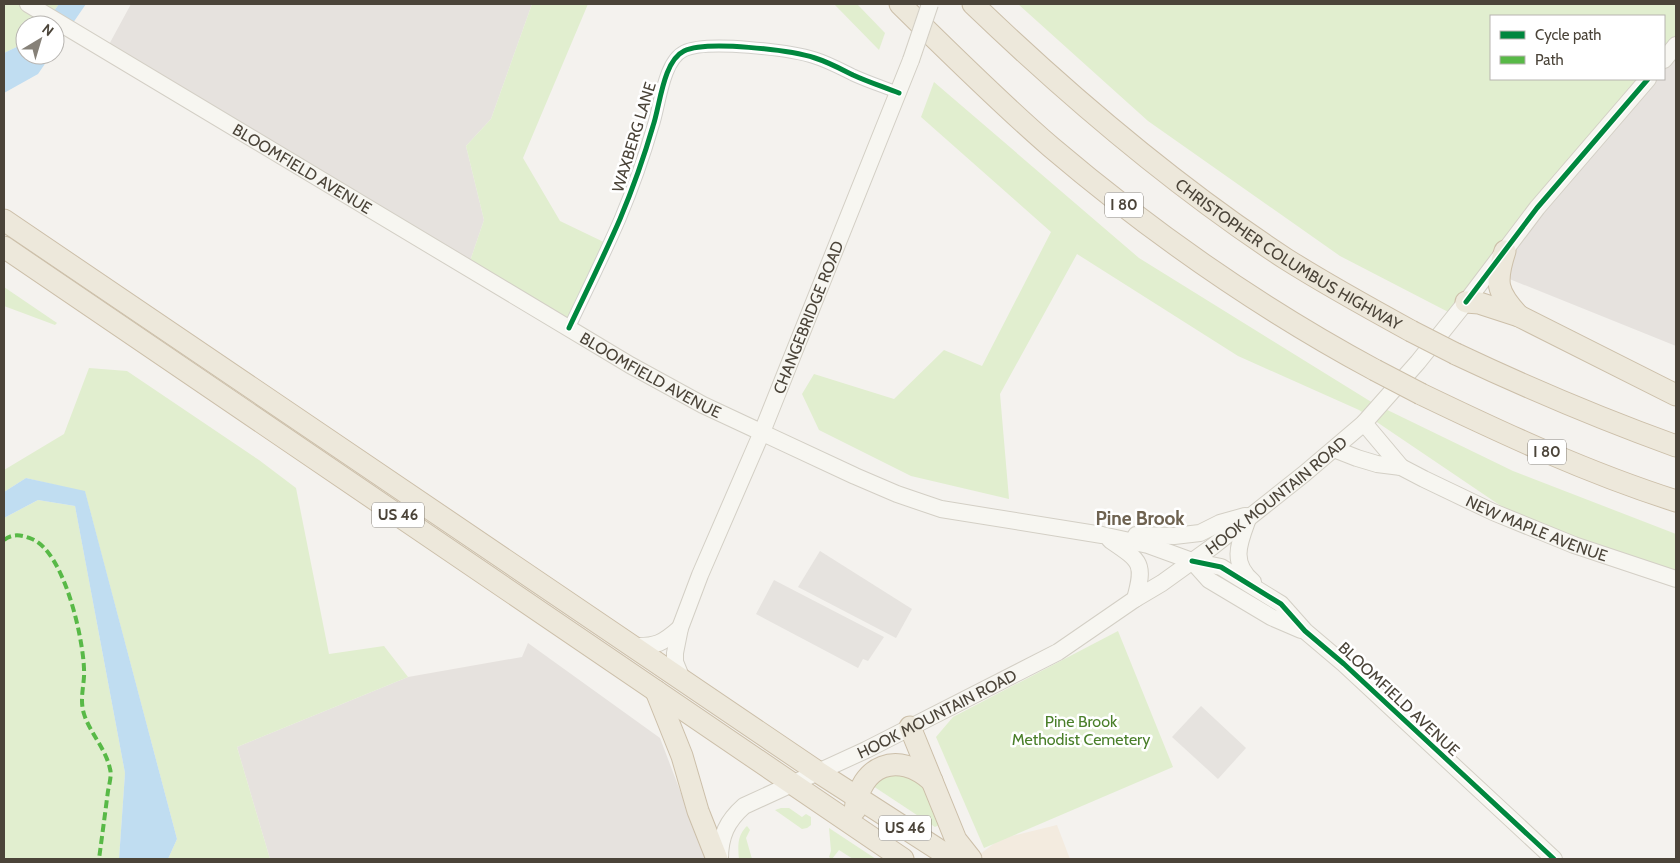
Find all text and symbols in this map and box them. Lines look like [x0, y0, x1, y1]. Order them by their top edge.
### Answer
north arrow [15, 15, 65, 65]
legend [1490, 15, 1665, 80]
text: N [39, 20, 57, 40]
text: Cycle path [1535, 26, 1601, 44]
text: Path [1535, 51, 1564, 69]
street label: WAXBERG LANE [608, 79, 660, 194]
street label: BLOOMFIELD AVENUE [229, 120, 376, 218]
street label: CHRISTOPHER COLUMBUS HIGHWAY [1172, 174, 1406, 334]
road number: I 80 [1105, 192, 1143, 218]
street label: CHANGEBRIDGE ROAD [769, 238, 847, 397]
street label: BLOOMFIELD AVENUE [577, 328, 725, 422]
street label: HOOK MOUNTAIN ROAD [1202, 432, 1351, 558]
road number: I 80 [1528, 440, 1566, 464]
street label: NEW MAPLE AVENUE [1463, 491, 1610, 565]
road number: US 46 [372, 502, 424, 528]
district label: Pine Brook [1095, 507, 1185, 530]
street label: BLOOMFIELD AVENUE [1335, 638, 1464, 760]
street label: HOOK MOUNTAIN ROAD [854, 665, 1020, 762]
park label: Pine Brook Methodist Cemetery [1012, 712, 1150, 749]
road number: US 46 [879, 816, 931, 840]

